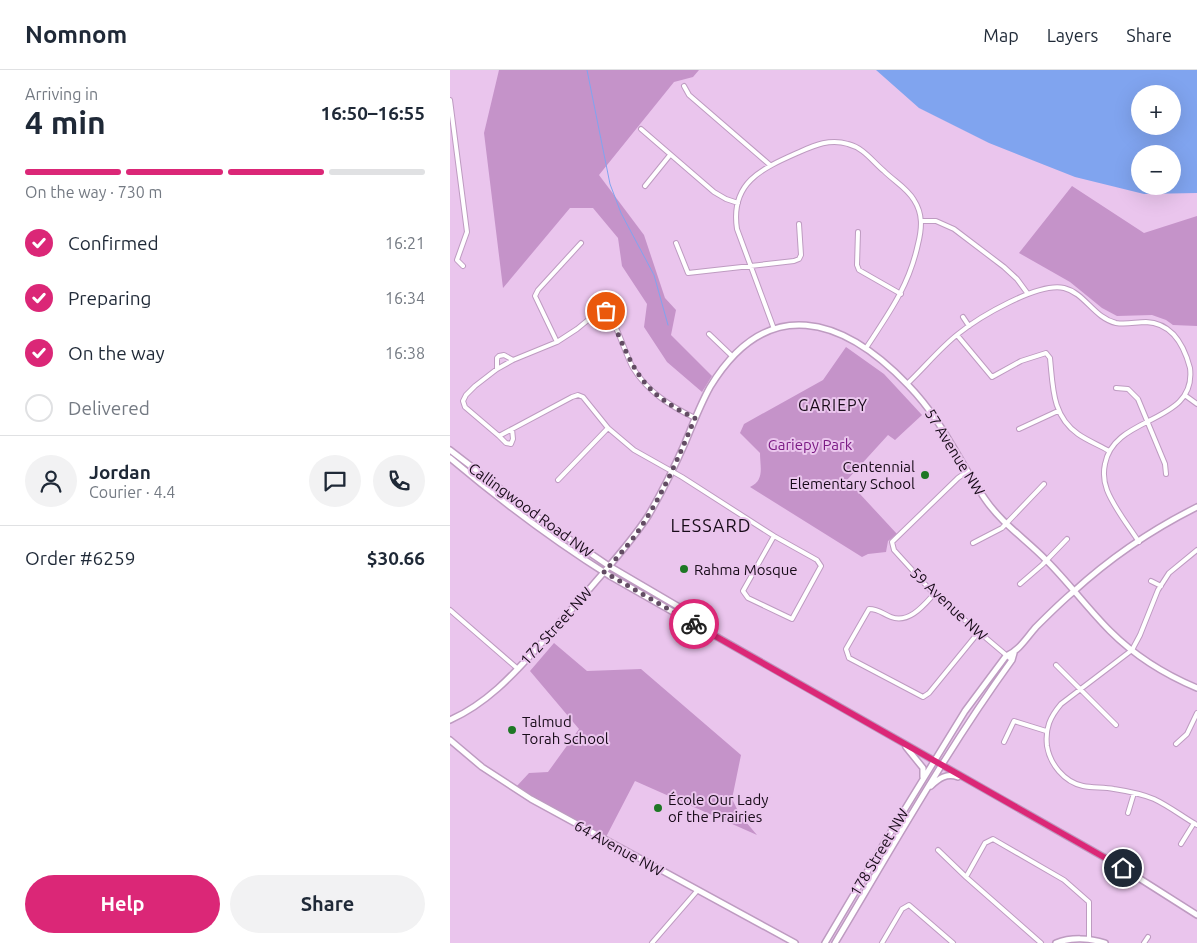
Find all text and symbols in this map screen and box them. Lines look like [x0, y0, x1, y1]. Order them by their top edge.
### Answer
text: Nomnom [25, 21, 127, 48]
text: Map [983, 25, 1019, 45]
text: Layers [1047, 25, 1098, 45]
text: Share [1126, 25, 1172, 45]
text: Arriving in [25, 85, 98, 103]
map controls [1131, 85, 1181, 195]
button: + [1131, 85, 1181, 135]
text: 16:50–16:55 [320, 102, 425, 124]
text: 4 min [25, 104, 106, 140]
button: − [1131, 145, 1181, 195]
text: On the way · 730 m [25, 183, 162, 201]
icon: check [25, 229, 53, 257]
text: Confirmed [68, 232, 159, 254]
text: 16:21 [385, 234, 425, 252]
icon: check [25, 284, 53, 312]
text: Preparing [68, 287, 152, 309]
text: 16:34 [385, 289, 425, 307]
pin [585, 290, 627, 332]
icon: bag [592, 297, 620, 325]
icon: check [25, 339, 53, 367]
text: On the way [68, 342, 165, 364]
text: 16:38 [385, 344, 425, 362]
district label: GARIEPY [798, 396, 868, 414]
text: Delivered [68, 397, 150, 419]
street label: 57 Avenue NW [922, 406, 988, 499]
park label: Gariepy Park [768, 436, 853, 453]
button: person [25, 455, 77, 507]
button: chat [309, 455, 361, 507]
button: phone [373, 455, 425, 507]
place label: Centennial Elementary School [789, 458, 915, 492]
street label: Callingwood Road NW [465, 459, 597, 561]
text: Jordan [89, 461, 151, 483]
marker: Centennial Elementary School [919, 469, 931, 481]
text: Courier · 4.4 [89, 483, 175, 501]
district label: LESSARD [671, 515, 751, 535]
text: Order #6259 [25, 547, 135, 569]
text: $30.66 [367, 547, 425, 569]
place label: Rahma Mosque [694, 561, 798, 578]
marker: Rahma Mosque [678, 563, 690, 575]
street label: 59 Avenue NW [907, 564, 991, 644]
street label: 172 Street NW [517, 584, 595, 668]
courier [669, 599, 719, 649]
icon: bike [680, 610, 708, 638]
place label: Talmud Torah School [522, 713, 609, 747]
marker: Talmud Torah School [506, 724, 518, 736]
place label: École Our Lady of the Prairies [668, 791, 768, 825]
marker: École Our Lady of the Prairies [652, 802, 664, 814]
street label: 178 Street NW [846, 805, 912, 899]
street label: 64 Avenue NW [572, 817, 666, 879]
pin [1102, 847, 1144, 889]
icon: home [1109, 854, 1137, 882]
button: Help [25, 875, 220, 933]
button: Share [230, 875, 425, 933]

